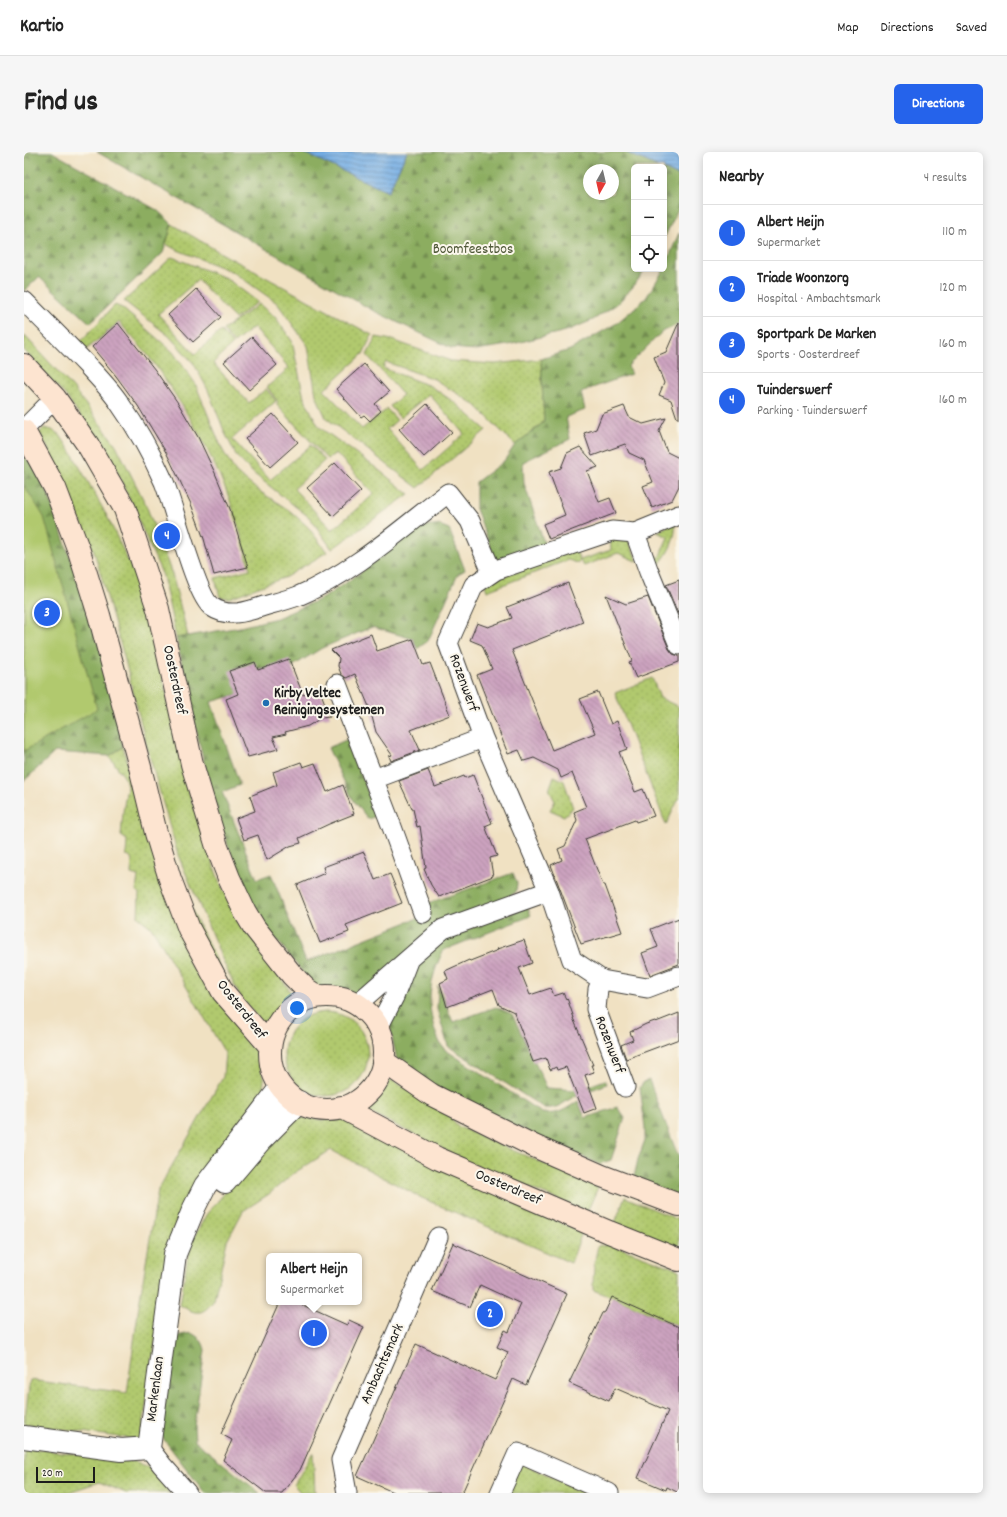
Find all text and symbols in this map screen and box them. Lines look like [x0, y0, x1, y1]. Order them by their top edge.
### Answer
text: Kartio [20, 14, 64, 41]
text: Map [837, 18, 859, 38]
text: Directions [881, 18, 934, 38]
text: Saved [956, 18, 987, 38]
text: Find us [24, 84, 98, 124]
button: Directions [894, 84, 983, 124]
north arrow [583, 164, 619, 200]
map controls [631, 164, 667, 272]
button: + [631, 164, 667, 200]
text: Nearby [719, 166, 763, 190]
text: 4 results [924, 169, 967, 188]
button: − [631, 200, 667, 236]
text: Albert Heijn [757, 212, 824, 234]
text: 1 [731, 223, 733, 242]
text: 110 m [942, 223, 967, 242]
text: Supermarket [757, 234, 821, 253]
button: locate [631, 236, 667, 272]
park label: Boomfeestbos [433, 239, 513, 261]
text: Triade Woonzorg [757, 268, 849, 290]
text: 2 [729, 279, 735, 298]
text: 120 m [939, 279, 967, 298]
text: Hospital · Ambachtsmark [757, 290, 881, 309]
text: Sportpark De Marken [757, 324, 876, 346]
text: 3 [729, 335, 735, 354]
text: 160 m [939, 335, 967, 354]
text: Sports · Oosterdreef [757, 346, 860, 365]
text: Tuinderswerf [757, 380, 832, 402]
text: 4 [729, 391, 735, 410]
text: 160 m [939, 391, 967, 410]
text: Parking · Tuinderswerf [757, 402, 867, 421]
pin: 4 [154, 521, 180, 551]
pin: 3 [34, 598, 60, 628]
street label: Oosterdreef [156, 643, 192, 717]
street label: Rozenwerf [442, 651, 484, 716]
place label: Kirby Veltec Reinigingssystemen [274, 683, 384, 722]
marker: Kirby Veltec Reinigingssystemen [261, 698, 271, 708]
street label: Oosterdreef [211, 975, 272, 1045]
your location [287, 998, 307, 1018]
street label: Rozenwerf [588, 1013, 630, 1078]
street label: Oosterdreef [471, 1164, 545, 1212]
popup [266, 1253, 362, 1305]
text: Albert Heijn [280, 1259, 348, 1281]
text: Supermarket [280, 1281, 344, 1300]
pin: 2 [477, 1299, 503, 1329]
pin: 1 [301, 1318, 327, 1348]
street label: Ambachtsmark [355, 1320, 411, 1408]
street label: Markenlaan [141, 1355, 171, 1423]
scale bar [36, 1465, 95, 1484]
text: 20 m [42, 1466, 63, 1482]

